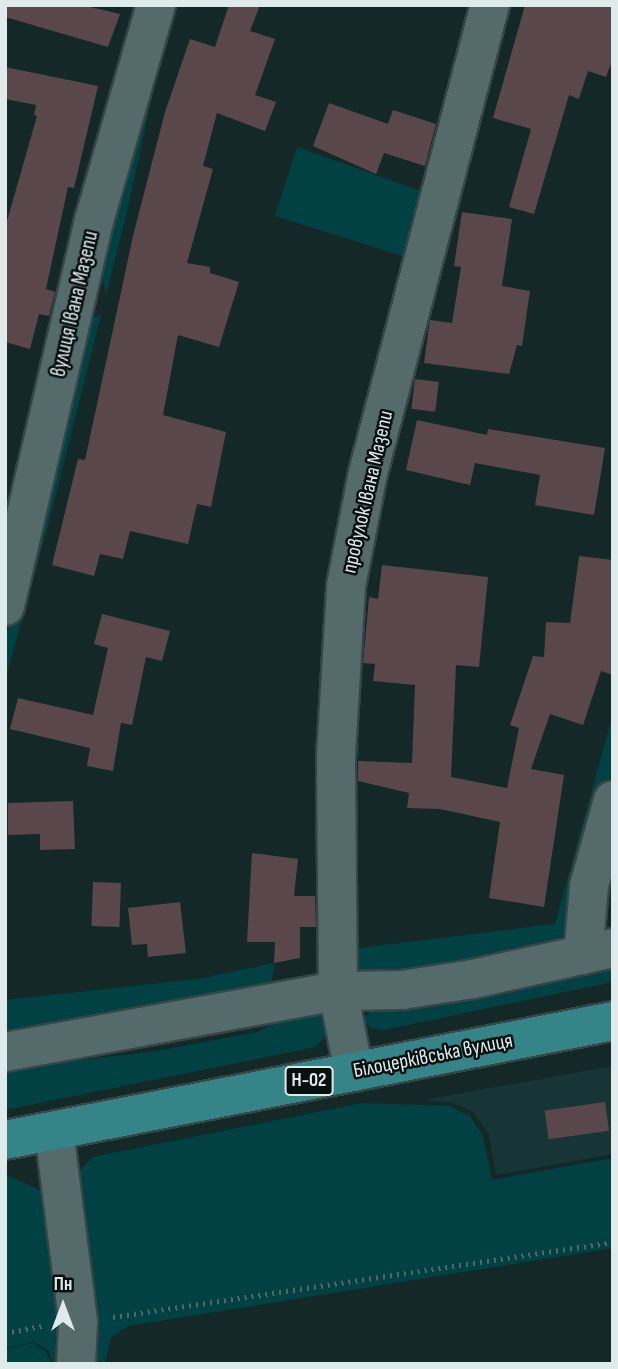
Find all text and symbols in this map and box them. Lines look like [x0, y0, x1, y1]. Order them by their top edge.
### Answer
street label: вулиця Івана Мазепи [46, 229, 104, 379]
street label: провулок Івана Мазепи [337, 408, 399, 576]
street label: Білоцерківська вулиця [351, 1028, 515, 1084]
road number: Н-02 [284, 1065, 334, 1096]
north arrow [28, 1271, 98, 1341]
text: Пн [54, 1273, 72, 1296]

